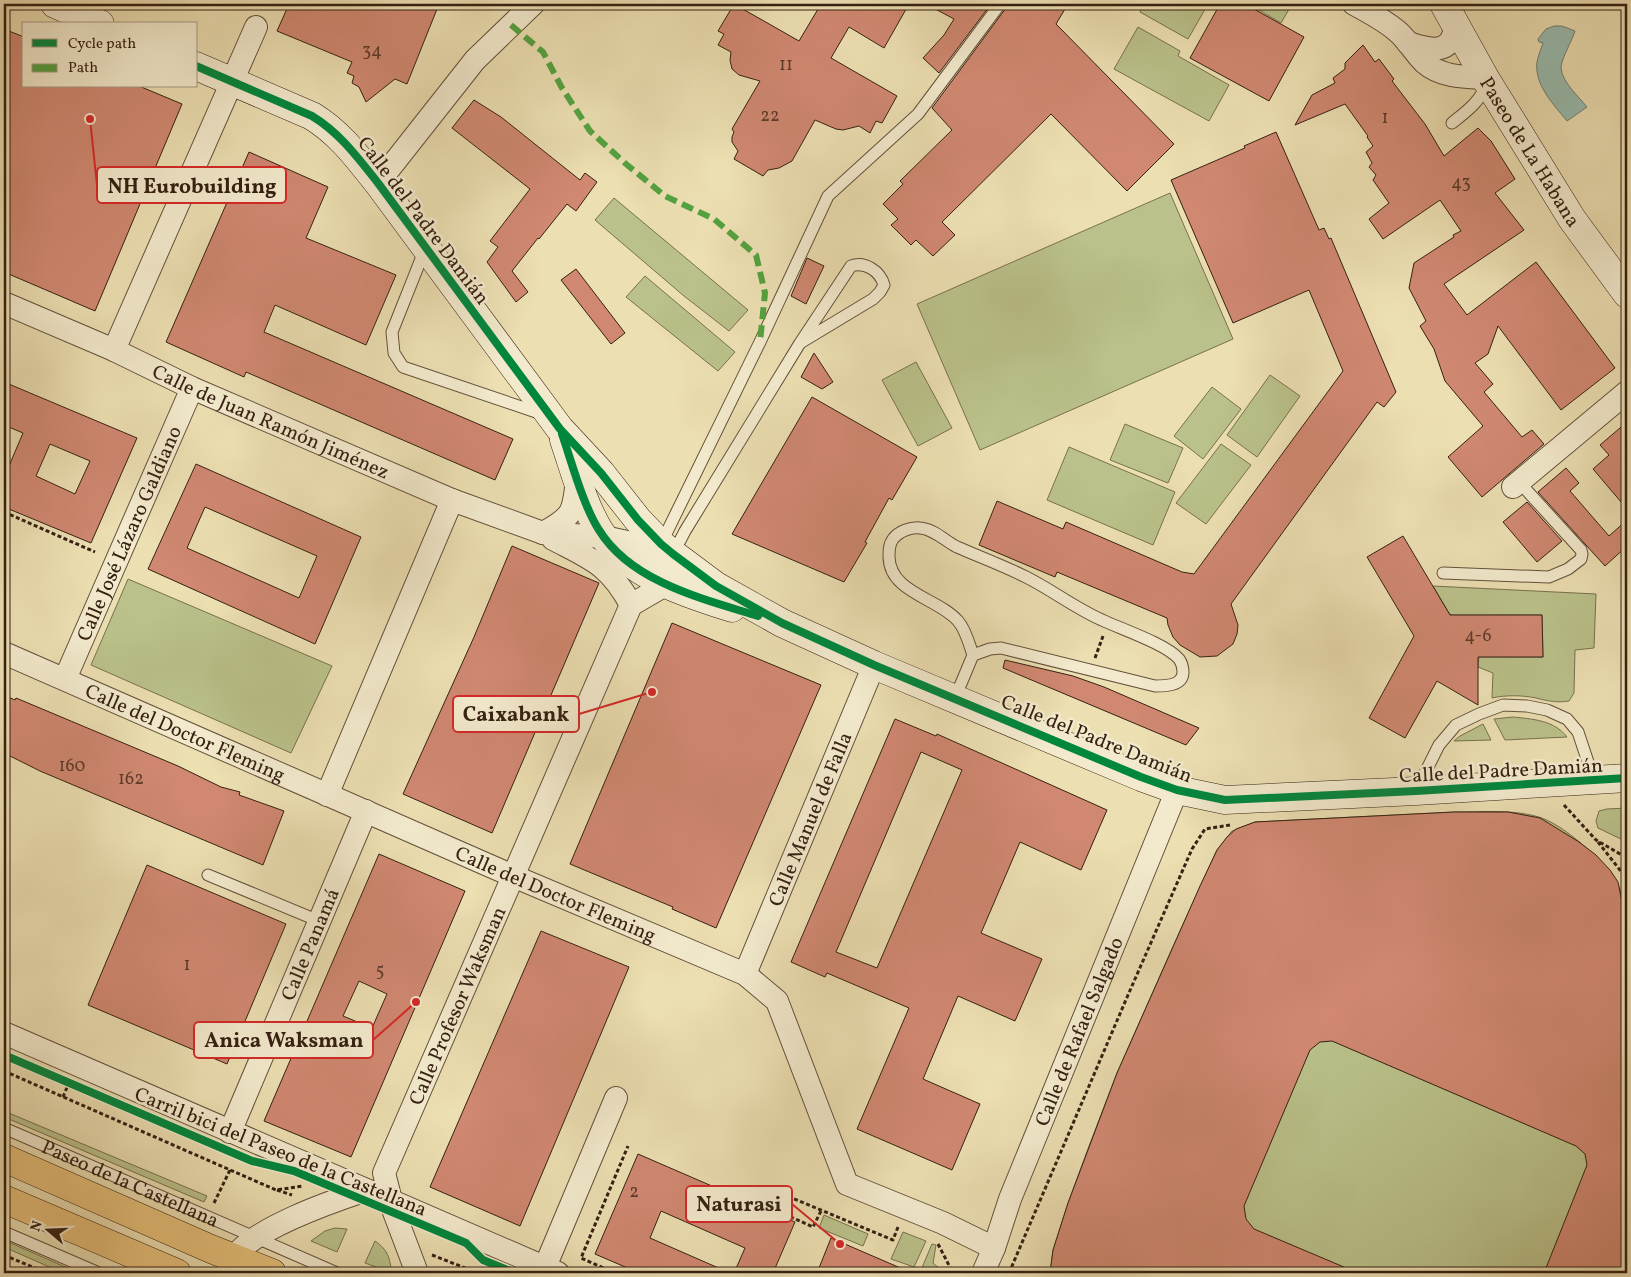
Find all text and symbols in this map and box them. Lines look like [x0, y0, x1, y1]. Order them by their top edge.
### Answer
legend [22, 22, 198, 88]
text: Cycle path [68, 34, 136, 55]
house number: 34 [362, 39, 382, 64]
house number: 11 [779, 53, 793, 78]
text: Path [68, 58, 98, 79]
street label: Paseo de La Habana [1472, 72, 1586, 234]
house number: 22 [760, 104, 780, 129]
house number: 1 [1382, 106, 1388, 131]
street label: Calle del Padre Damián [350, 131, 495, 311]
callout: NH Eurobuilding [97, 167, 286, 203]
house number: 43 [1451, 171, 1471, 196]
text: NH Eurobuilding [107, 173, 277, 202]
street label: Calle de Juan Ramón Jiménez [147, 359, 393, 487]
street label: Calle José Lázaro Galdiano [71, 422, 190, 646]
house number: 4-6 [1464, 624, 1492, 649]
street label: Calle del Doctor Fleming [80, 678, 289, 790]
street label: Calle del Padre Damián [996, 689, 1196, 791]
callout: Caixabank [453, 696, 579, 732]
text: Caixabank [463, 701, 569, 730]
street label: Calle Manuel de Falla [763, 728, 860, 911]
street label: Calle del Padre Damián [1398, 753, 1604, 791]
house number: 160 [59, 754, 86, 779]
house number: 162 [118, 767, 144, 792]
street label: Calle del Doctor Fleming [450, 840, 660, 951]
street label: Calle Panamá [275, 884, 348, 1005]
street label: Calle Profesor Waksman [403, 903, 514, 1110]
street label: Calle de Rafael Salgado [1029, 933, 1132, 1131]
house number: 1 [184, 953, 190, 978]
house number: 5 [376, 959, 384, 984]
callout: Anica Waksman [194, 1022, 373, 1058]
text: Anica Waksman [204, 1027, 364, 1056]
street label: Carril bici del Paseo de la Castellana [131, 1081, 431, 1221]
street label: Paseo de la Castellana [38, 1134, 222, 1230]
house number: 2 [629, 1180, 639, 1205]
callout: Naturasi [686, 1186, 792, 1222]
text: Naturasi [696, 1191, 782, 1220]
north arrow [22, 1204, 72, 1254]
text: N [26, 1218, 48, 1234]

